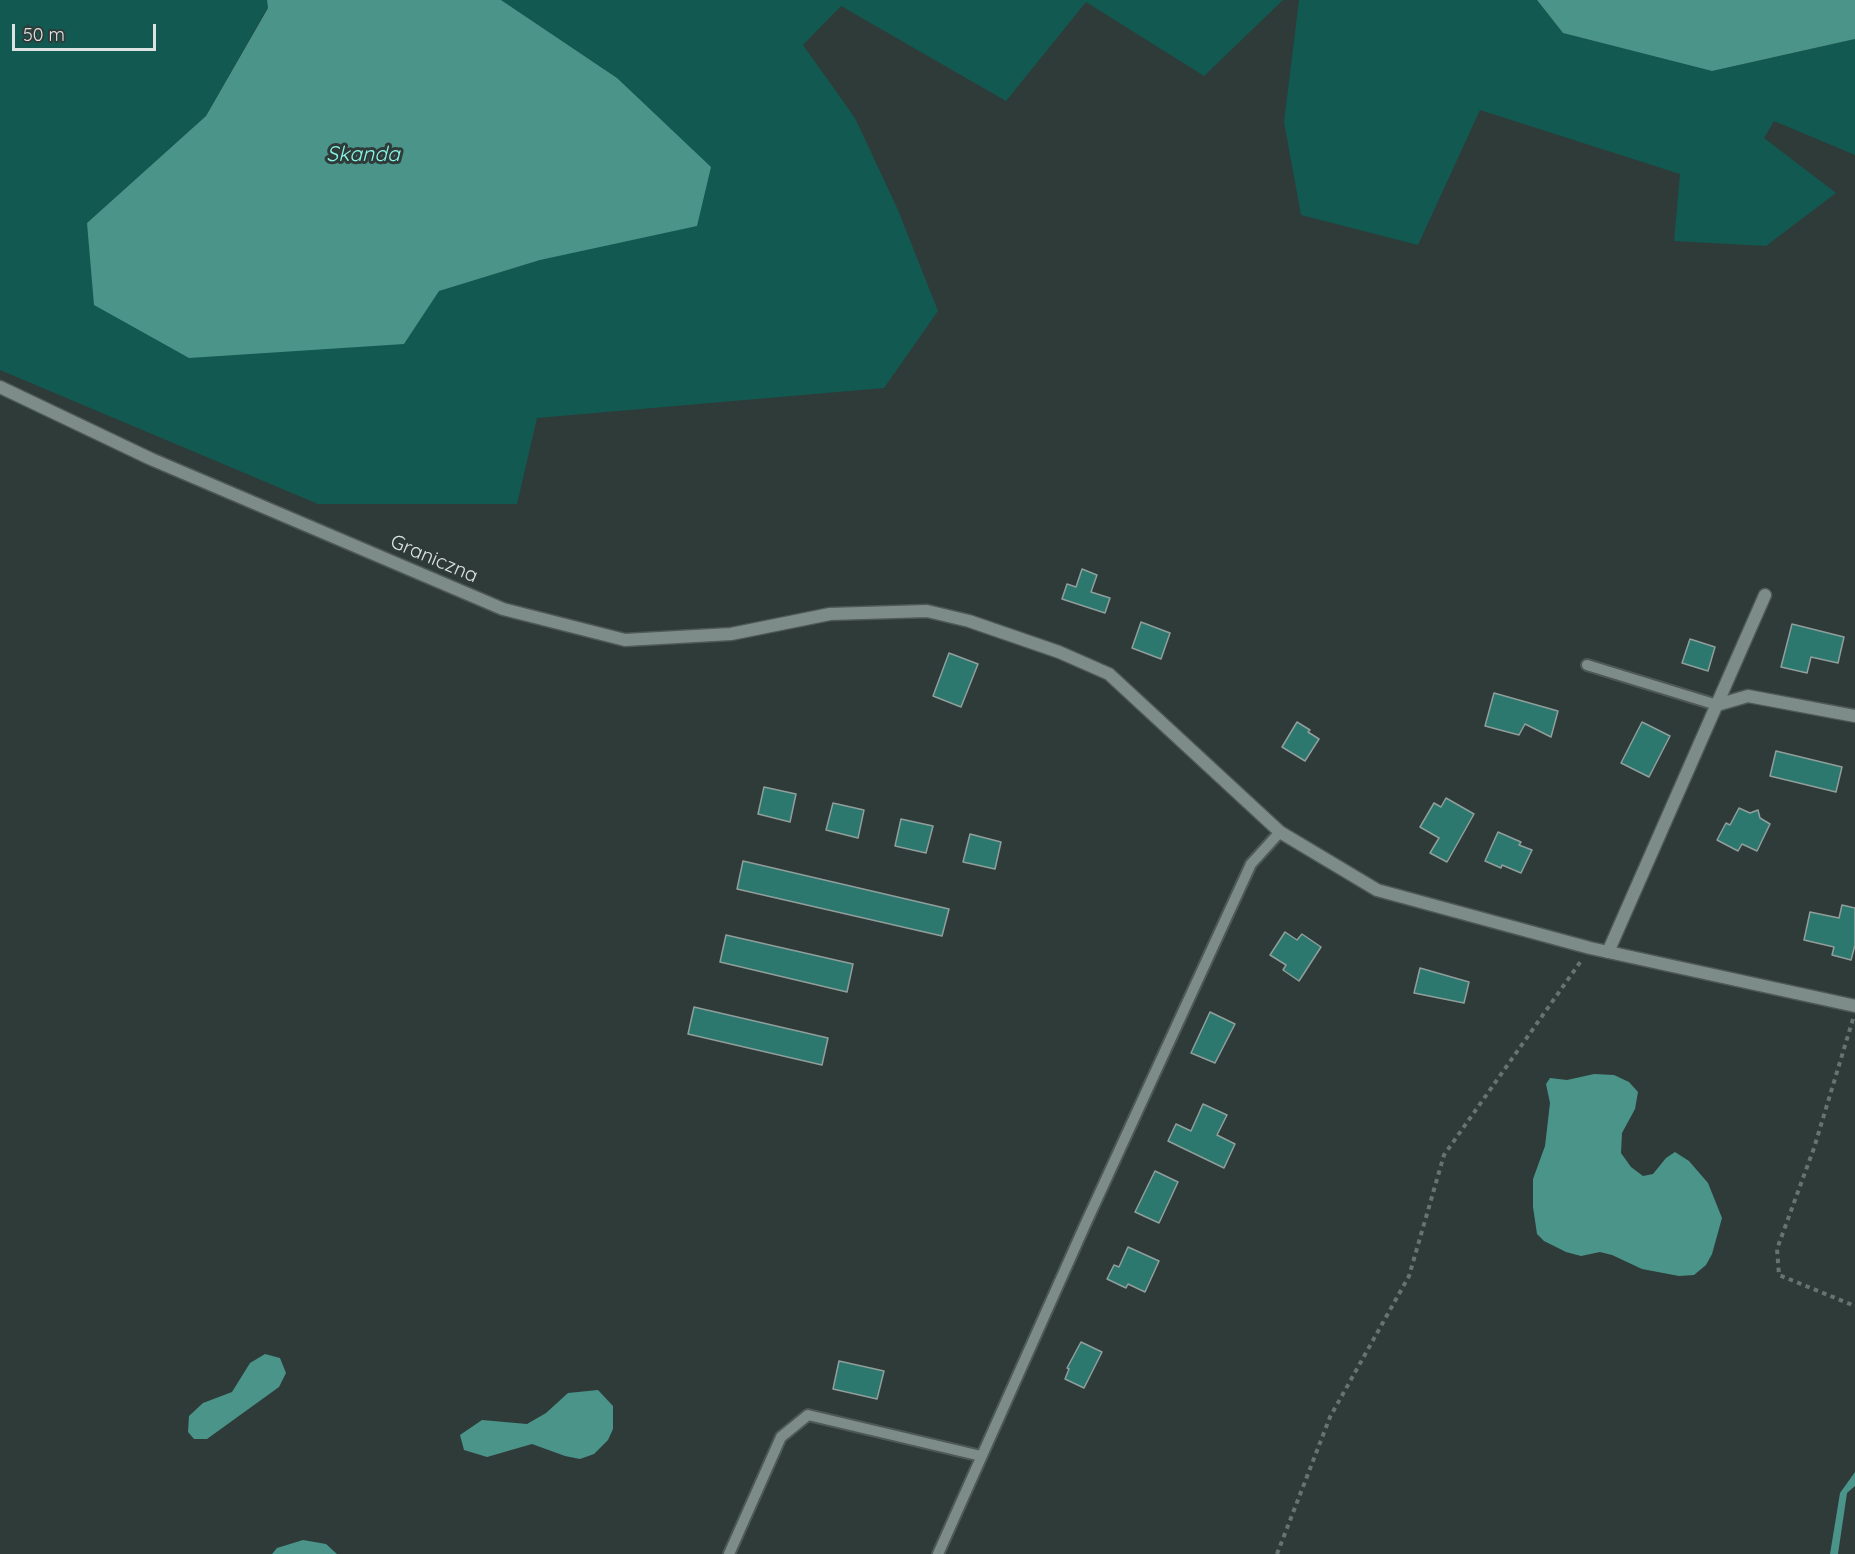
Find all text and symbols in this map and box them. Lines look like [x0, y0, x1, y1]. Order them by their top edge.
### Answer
scale bar [15, 12, 159, 50]
text: 50 m [23, 23, 65, 46]
water label: Skanda [326, 142, 400, 168]
street label: Graniczna [387, 530, 481, 588]

